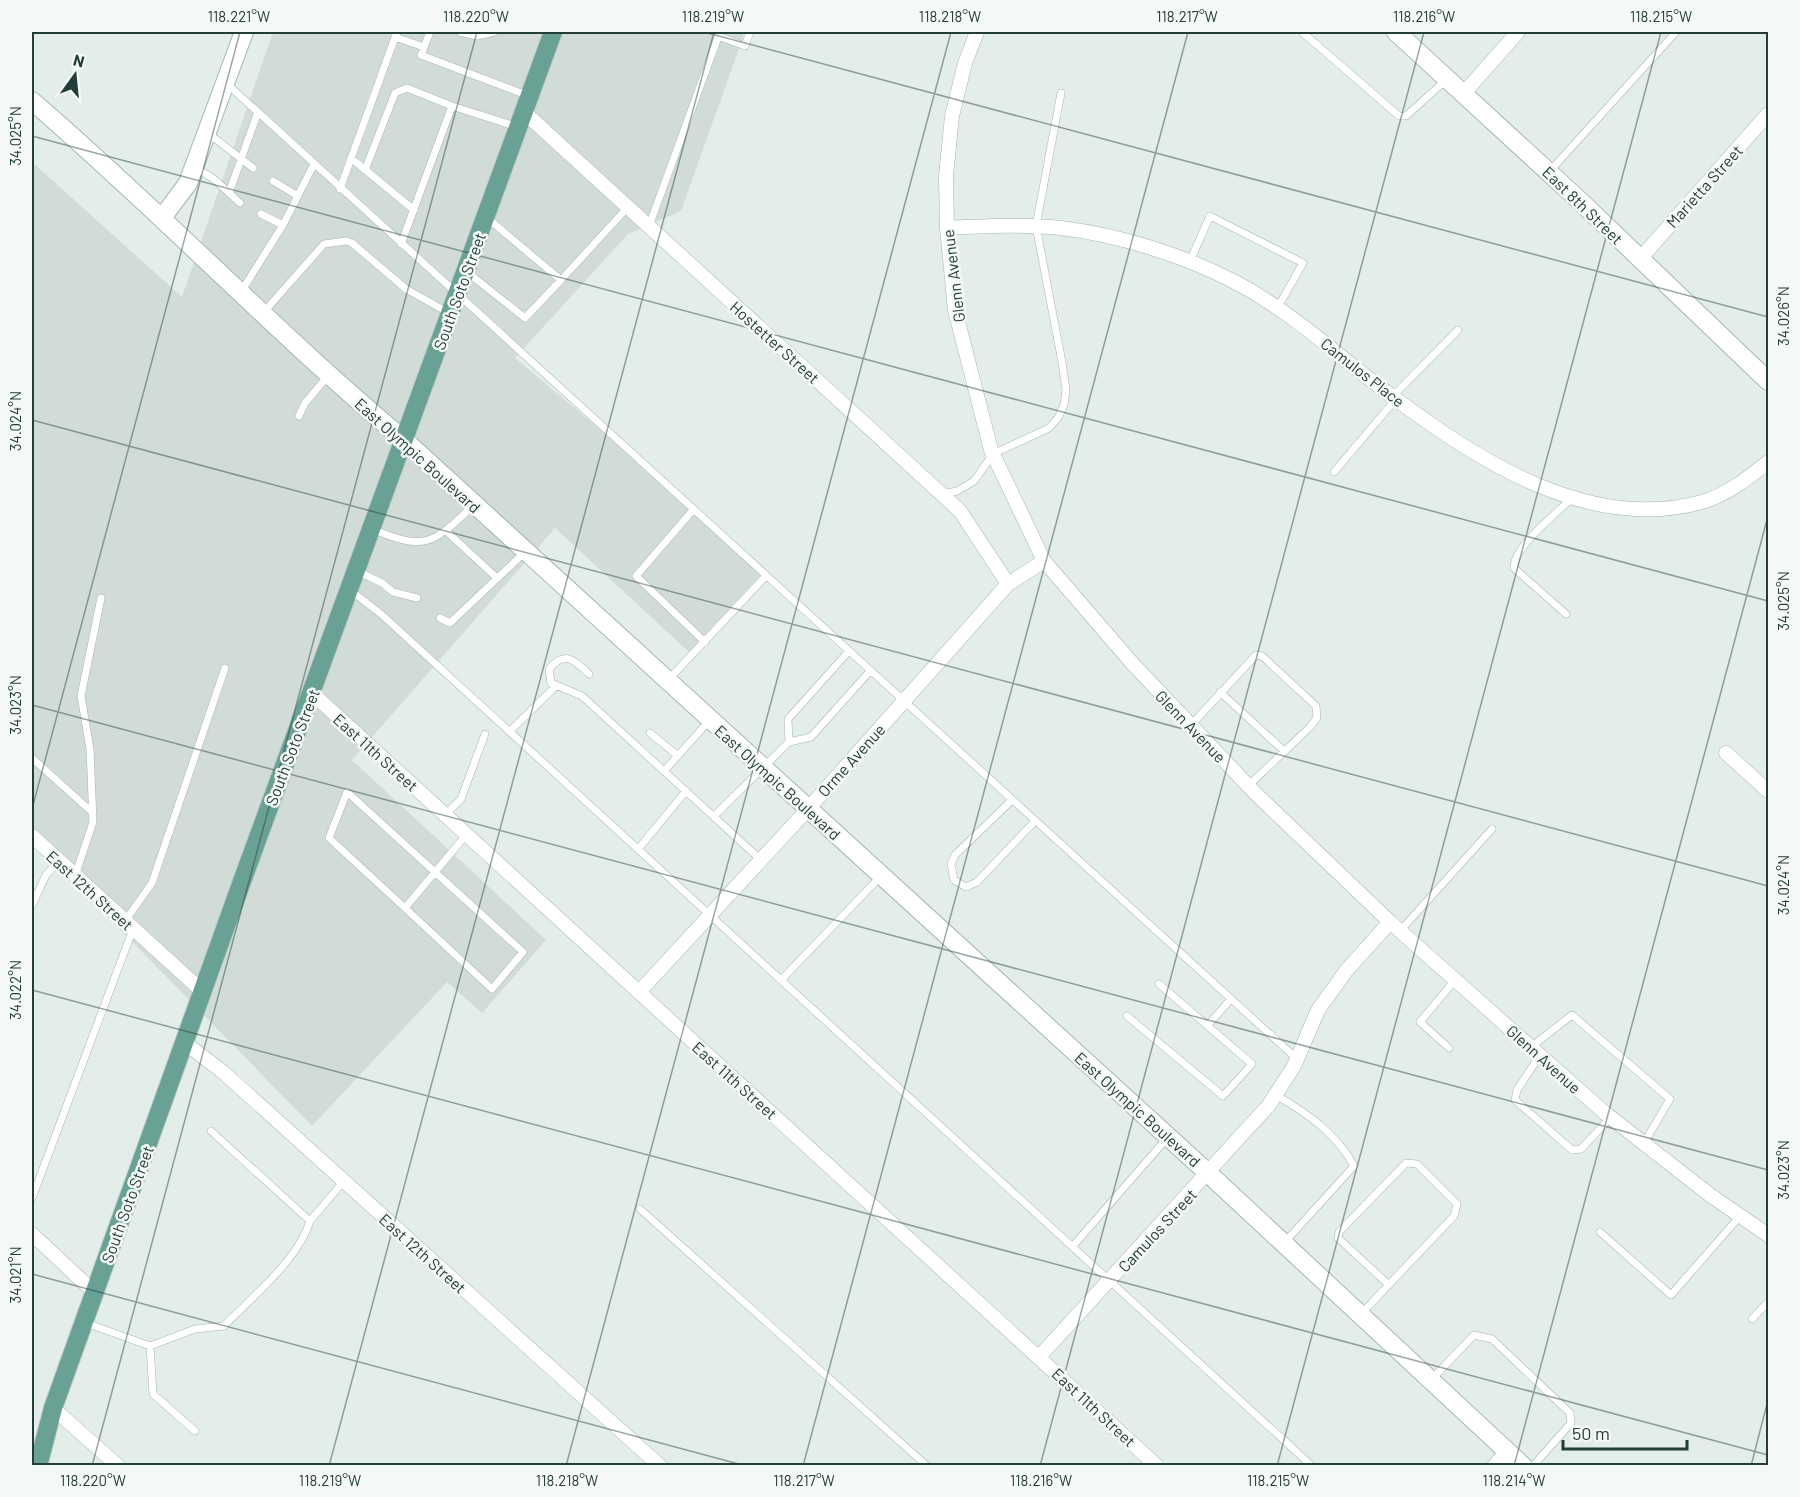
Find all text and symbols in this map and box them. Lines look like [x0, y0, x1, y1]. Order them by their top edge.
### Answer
text: 118.221°W [208, 7, 270, 25]
text: 118.220°W [443, 7, 509, 25]
text: 118.219°W [682, 7, 744, 25]
text: 118.218°W [919, 7, 981, 25]
text: 118.217°W [1156, 7, 1218, 25]
text: 118.216°W [1393, 7, 1455, 25]
text: 118.215°W [1630, 7, 1692, 25]
north arrow [45, 45, 105, 105]
text: N [71, 49, 87, 71]
text: 34.025°N [6, 106, 24, 166]
street label: Marietta Street [1662, 141, 1746, 231]
street label: East 8th Street [1539, 162, 1627, 248]
street label: Glenn Avenue [938, 229, 968, 323]
street label: South Soto Street [429, 230, 489, 352]
text: 34.026°N [1774, 286, 1792, 346]
street label: Hostetter Street [726, 297, 824, 387]
street label: Camulos Place [1317, 333, 1409, 411]
text: 34.024°N [6, 391, 24, 451]
street label: East Olympic Boulevard [351, 394, 485, 516]
text: 34.025°N [1774, 571, 1792, 631]
text: 34.023°N [6, 675, 24, 735]
street label: South Soto Street [261, 686, 323, 808]
street label: Glenn Avenue [1152, 686, 1230, 766]
street label: East 11th Street [330, 709, 422, 795]
street label: Orme Avenue [813, 720, 889, 800]
street label: East Olympic Boulevard [711, 721, 845, 843]
street label: East 12th Street [43, 846, 137, 934]
text: 34.024°N [1774, 855, 1792, 915]
text: 34.022°N [6, 960, 24, 1020]
street label: Glenn Avenue [1503, 1021, 1585, 1097]
street label: East 11th Street [689, 1037, 781, 1123]
street label: East Olympic Boulevard [1071, 1048, 1205, 1170]
text: 34.023°N [1774, 1140, 1792, 1200]
street label: South Soto Street [97, 1143, 157, 1265]
street label: Camulos Street [1114, 1185, 1200, 1275]
street label: East 12th Street [376, 1209, 470, 1297]
text: 34.021°N [6, 1246, 24, 1304]
street label: East 11th Street [1048, 1364, 1140, 1450]
scale bar [1563, 1413, 1688, 1451]
text: 50 m [1572, 1422, 1610, 1444]
text: 118.220°W [60, 1471, 126, 1489]
text: 118.219°W [299, 1471, 361, 1489]
text: 118.218°W [536, 1471, 598, 1489]
text: 118.217°W [773, 1471, 835, 1489]
text: 118.216°W [1010, 1471, 1072, 1489]
text: 118.215°W [1247, 1471, 1309, 1489]
text: 118.214°W [1483, 1471, 1545, 1489]

